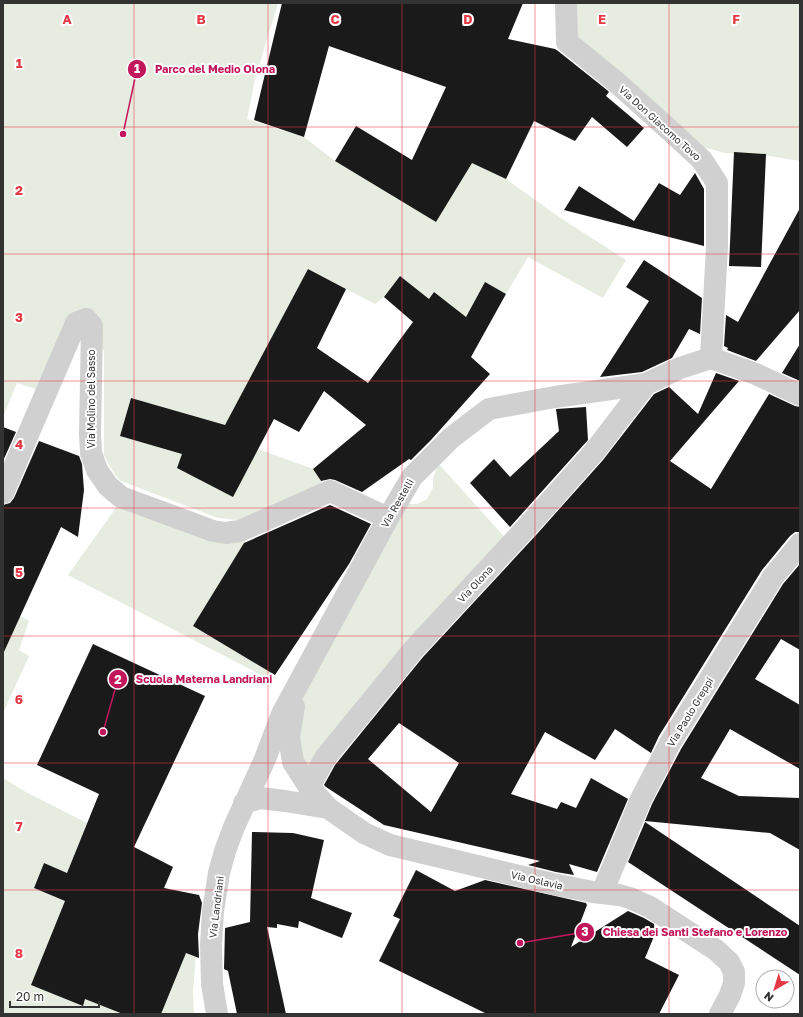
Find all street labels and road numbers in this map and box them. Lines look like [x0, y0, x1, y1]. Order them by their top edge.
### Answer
street label: Via Don Giacomo Tovo [617, 83, 703, 163]
street label: Via Molino del Sasso [85, 350, 97, 448]
street label: Via Restelli [378, 477, 416, 529]
street label: Via Olona [455, 563, 495, 605]
street label: Via Paolo Greppi [665, 675, 715, 749]
street label: Via Oslavia [510, 868, 564, 892]
street label: Via Landriani [206, 875, 226, 939]

